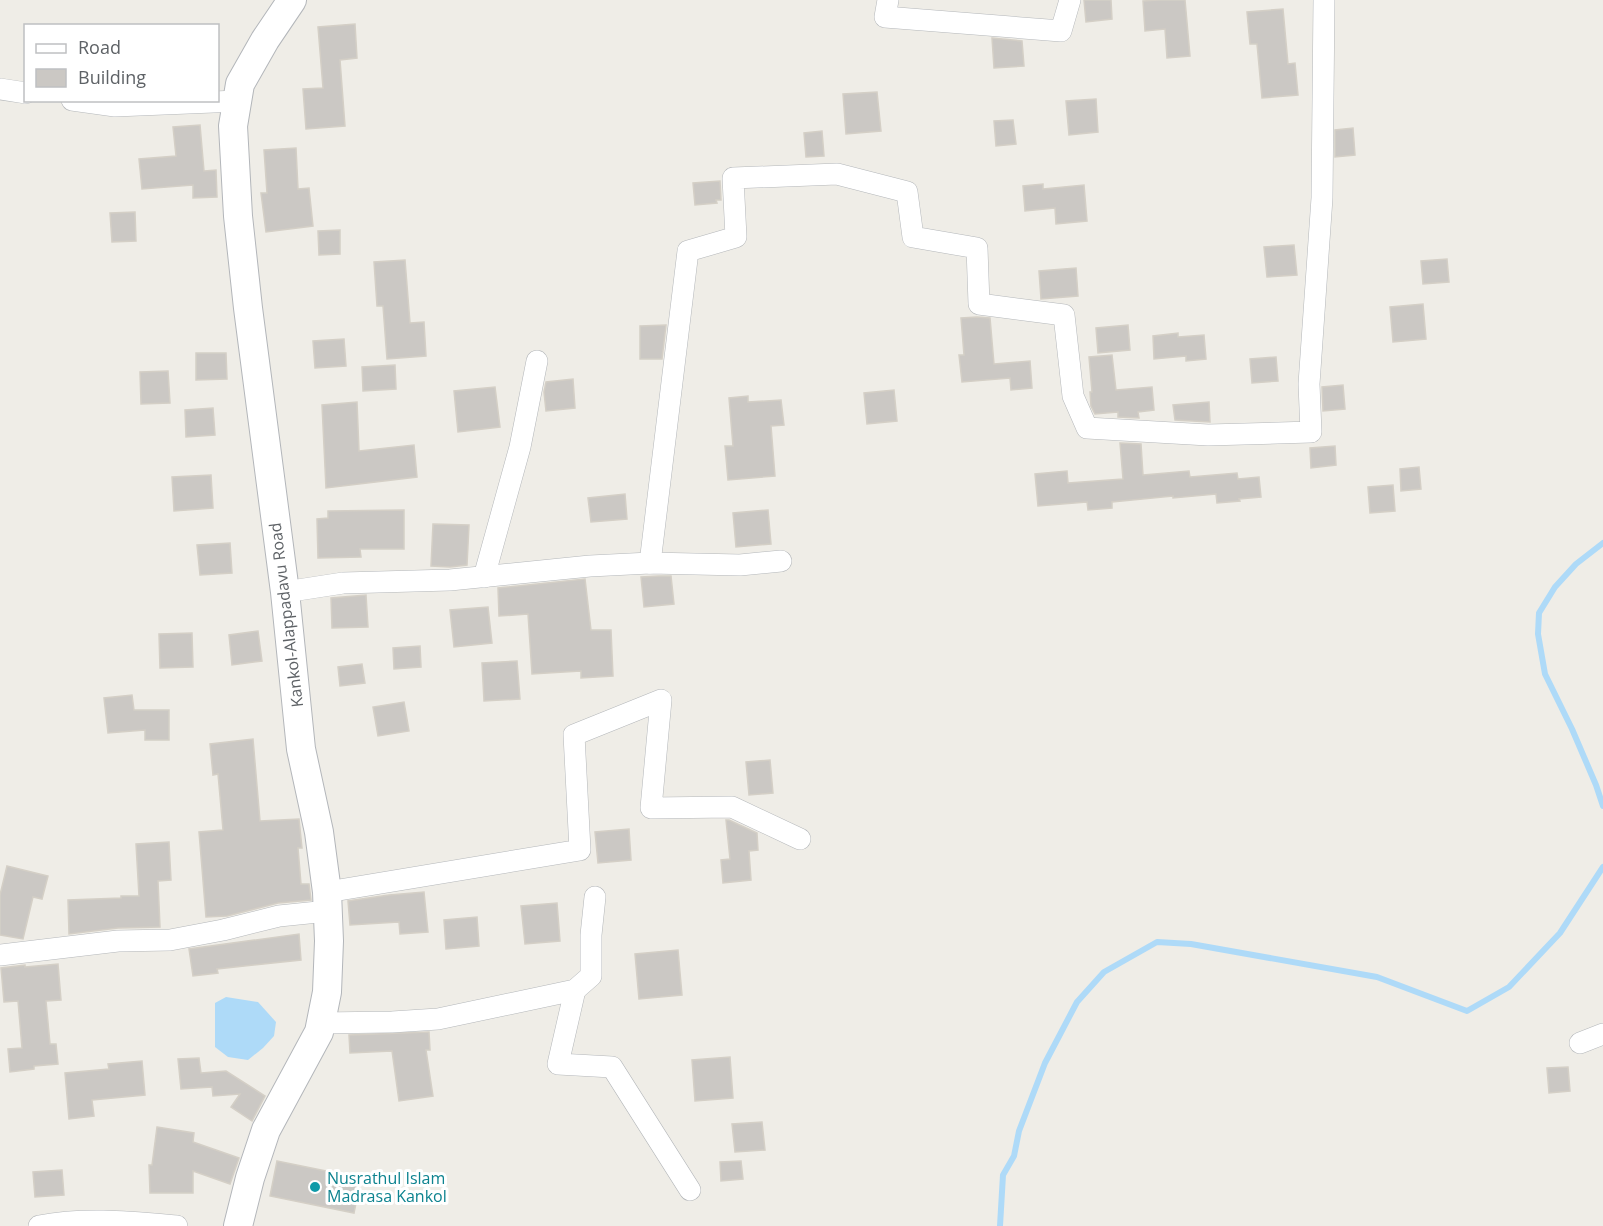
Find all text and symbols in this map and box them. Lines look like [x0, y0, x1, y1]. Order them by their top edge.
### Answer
legend [24, 24, 219, 102]
text: Road [78, 35, 121, 59]
text: Building [78, 65, 146, 89]
street label: Kankol-Alappadavu Road [264, 521, 308, 709]
place label: Nusrathul Islam Madrasa Kankol [327, 1167, 447, 1207]
marker: Nusrathul Islam Madrasa Kankol [308, 1180, 322, 1194]

